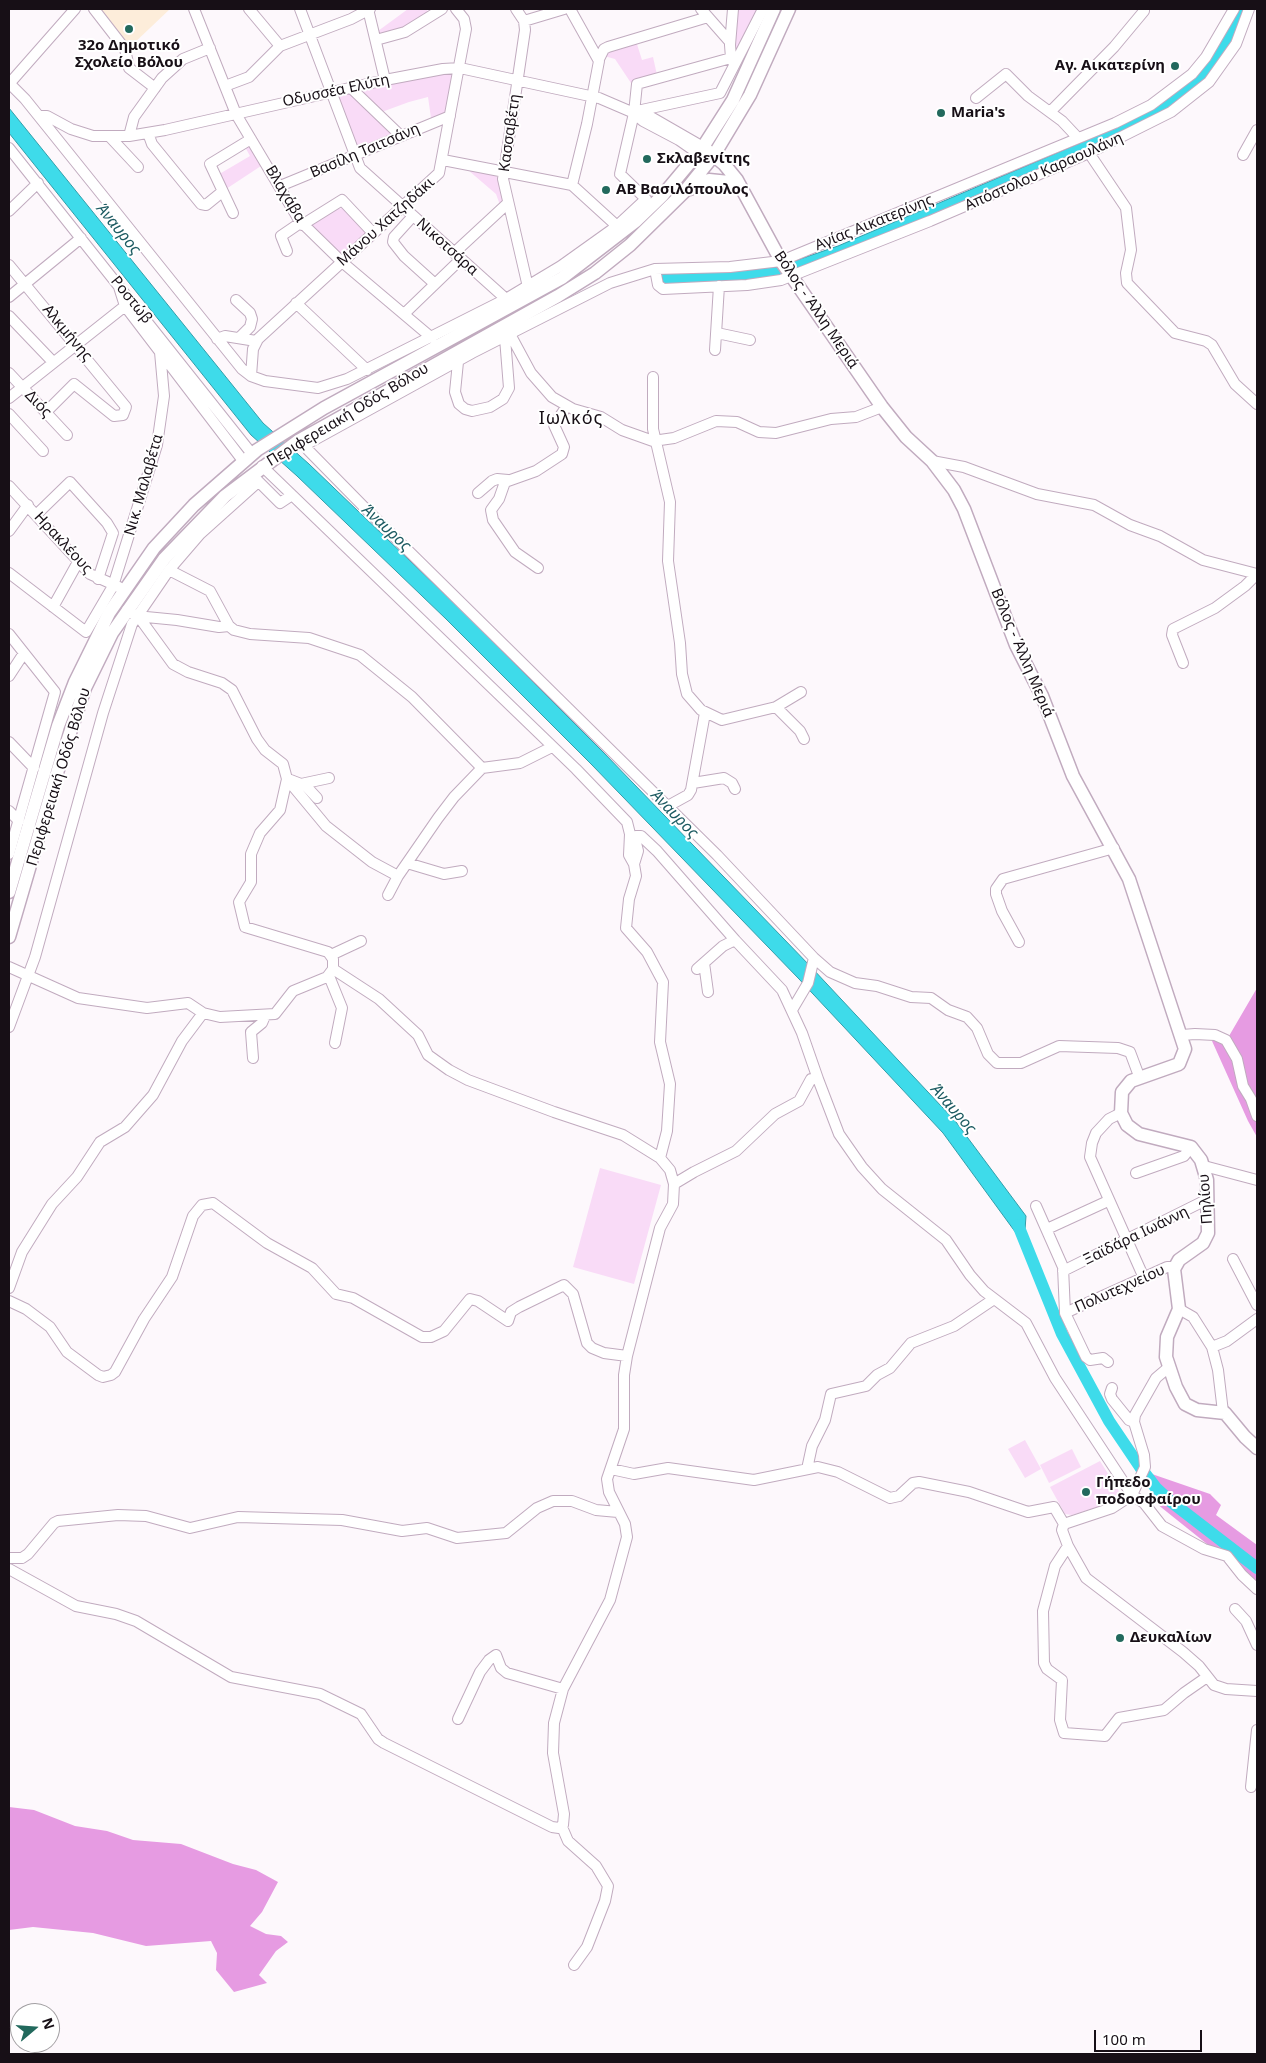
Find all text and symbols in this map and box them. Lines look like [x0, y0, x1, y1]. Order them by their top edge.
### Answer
marker: 32ο Δημοτικό Σχολείο Βόλου [123, 23, 135, 35]
place label: 32ο Δημοτικό Σχολείο Βόλου [75, 37, 183, 72]
place label: Αγ. Αικατερίνη [1055, 57, 1165, 75]
marker: Αγ. Αικατερίνη [1169, 60, 1181, 72]
street label: Οδυσσέα Ελύτη [281, 71, 391, 111]
street label: Κασσαβέτη [496, 93, 524, 173]
place label: Maria's [951, 104, 1005, 122]
marker: Maria's [935, 107, 947, 119]
street label: Βασίλη Τσιτσάνη [308, 120, 422, 182]
street label: Απόστολου Καραουλάνη [962, 129, 1126, 215]
place label: Σκλαβενίτης [657, 150, 750, 168]
marker: Σκλαβενίτης [641, 153, 653, 165]
street label: Βλαχάβα [261, 162, 309, 226]
street label: Μάνου Χατζηδάκι [334, 174, 438, 270]
place label: ΑΒ Βασιλόπουλος [616, 181, 748, 199]
marker: ΑΒ Βασιλόπουλος [600, 184, 612, 196]
street label: Αγίας Αικατερίνης [812, 191, 936, 255]
water label: Άναυρος [91, 199, 145, 259]
street label: Νικοτσάρα [412, 215, 482, 279]
street label: Βόλος - Άλλη Μεριά [770, 248, 862, 372]
street label: Ροστώβ [107, 273, 155, 327]
street label: Αλκμήνης [38, 301, 96, 365]
street label: Περιφερειακή Οδός Βόλου [264, 359, 432, 471]
street label: Διός [21, 387, 55, 421]
district label: Ιωλκός [538, 408, 604, 430]
street label: Νικ. Μαλαβέτα [121, 432, 167, 538]
water label: Άναυρος [357, 500, 415, 556]
street label: Ηρακλέους [30, 509, 96, 577]
street label: Βόλος - Άλλη Μεριά [987, 586, 1057, 720]
street label: Περιφερειακή Οδός Βόλου [23, 686, 95, 868]
water label: Άναυρος [646, 785, 702, 843]
water label: Άναυρος [926, 1080, 980, 1138]
street label: Πηλίου [1195, 1173, 1217, 1225]
street label: Ξαϊδάρα Ιωάννη [1080, 1203, 1192, 1269]
street label: Πολυτεχνείου [1072, 1261, 1168, 1317]
place label: Γήπεδο ποδοσφαίρου [1096, 1474, 1201, 1509]
marker: Γήπεδο ποδοσφαίρου [1080, 1486, 1092, 1498]
place label: Δευκαλίων [1130, 1629, 1212, 1647]
marker: Δευκαλίων [1114, 1632, 1126, 1644]
north arrow [10, 2003, 60, 2053]
text: N [38, 2015, 60, 2032]
scale bar [1096, 2020, 1204, 2052]
text: 100 m [1102, 2029, 1146, 2049]

